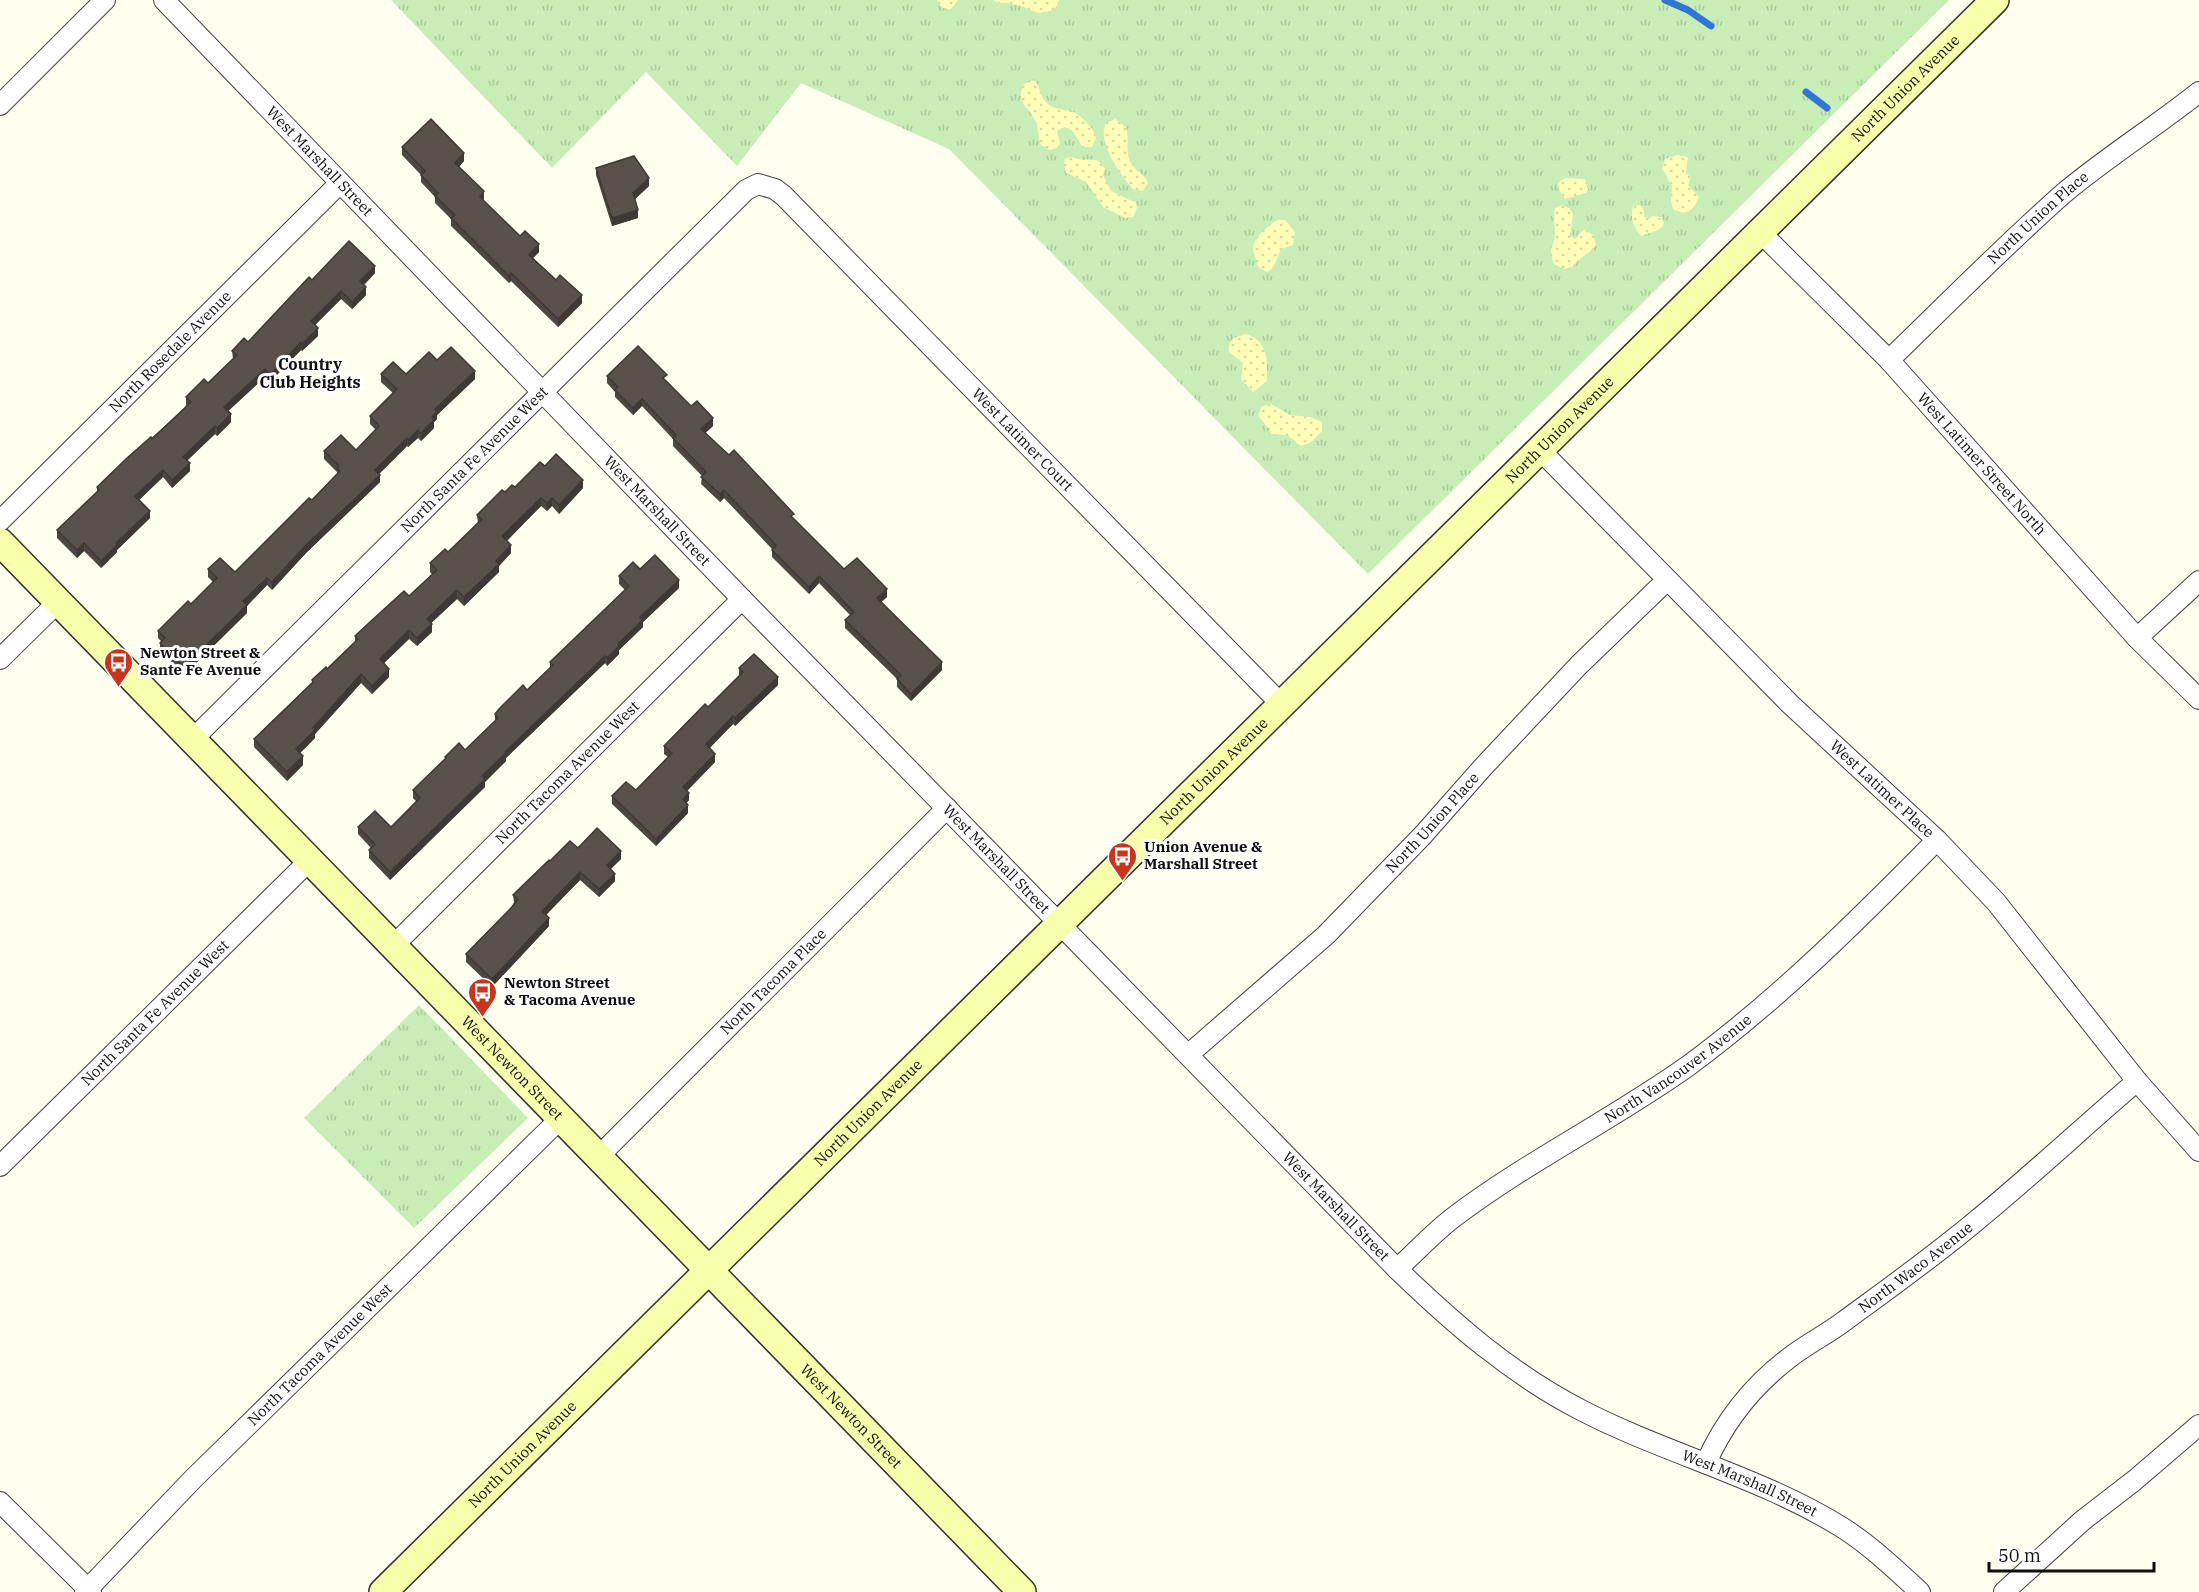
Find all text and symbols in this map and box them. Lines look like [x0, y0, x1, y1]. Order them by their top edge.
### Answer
street label: North Union Avenue [1847, 30, 1963, 146]
street label: West Marshall Street [263, 102, 377, 220]
street label: North Union Place [1983, 167, 2092, 268]
street label: North Rosedale Avenue [105, 287, 235, 416]
district label: Country Club Heights [259, 354, 361, 392]
street label: North Union Avenue [1501, 372, 1618, 487]
street label: North Santa Fe Avenue West [397, 382, 552, 536]
street label: West Latimer Court [968, 384, 1077, 495]
street label: West Latimer Street North [1914, 388, 2051, 539]
street label: West Marshall Street [600, 452, 715, 570]
place label: Newton Street & Sante Fe Avenue [140, 643, 261, 679]
bus stop icon: Newton Street & Sante Fe Avenue [103, 646, 135, 688]
street label: North Tacoma Avenue West [491, 697, 643, 848]
street label: North Union Avenue [1156, 713, 1272, 829]
street label: West Latimer Place [1826, 736, 1938, 842]
street label: North Union Place [1381, 768, 1483, 877]
street label: West Marshall Street [939, 800, 1054, 917]
place label: Union Avenue & Marshall Street [1144, 837, 1262, 873]
bus stop icon: Union Avenue & Marshall Street [1107, 840, 1139, 882]
street label: North Tacoma Place [716, 924, 830, 1038]
street label: North Santa Fe Avenue West [77, 936, 233, 1089]
place label: Newton Street & Tacoma Avenue [504, 973, 636, 1009]
bus stop icon: Newton Street & Tacoma Avenue [467, 976, 499, 1018]
street label: North Vancouver Avenue [1601, 1010, 1755, 1127]
street label: West Newton Street [457, 1011, 567, 1124]
street label: North Union Avenue [810, 1055, 926, 1170]
street label: West Marshall Street [1279, 1148, 1394, 1265]
street label: North Waco Avenue [1854, 1218, 1977, 1317]
street label: North Tacoma Avenue West [243, 1279, 396, 1429]
street label: West Newton Street [796, 1360, 906, 1472]
street label: North Union Avenue [464, 1396, 580, 1512]
street label: West Marshall Street [1680, 1445, 1821, 1520]
scale bar [1989, 1535, 2154, 1573]
text: 50 m [1998, 1544, 2041, 1567]

